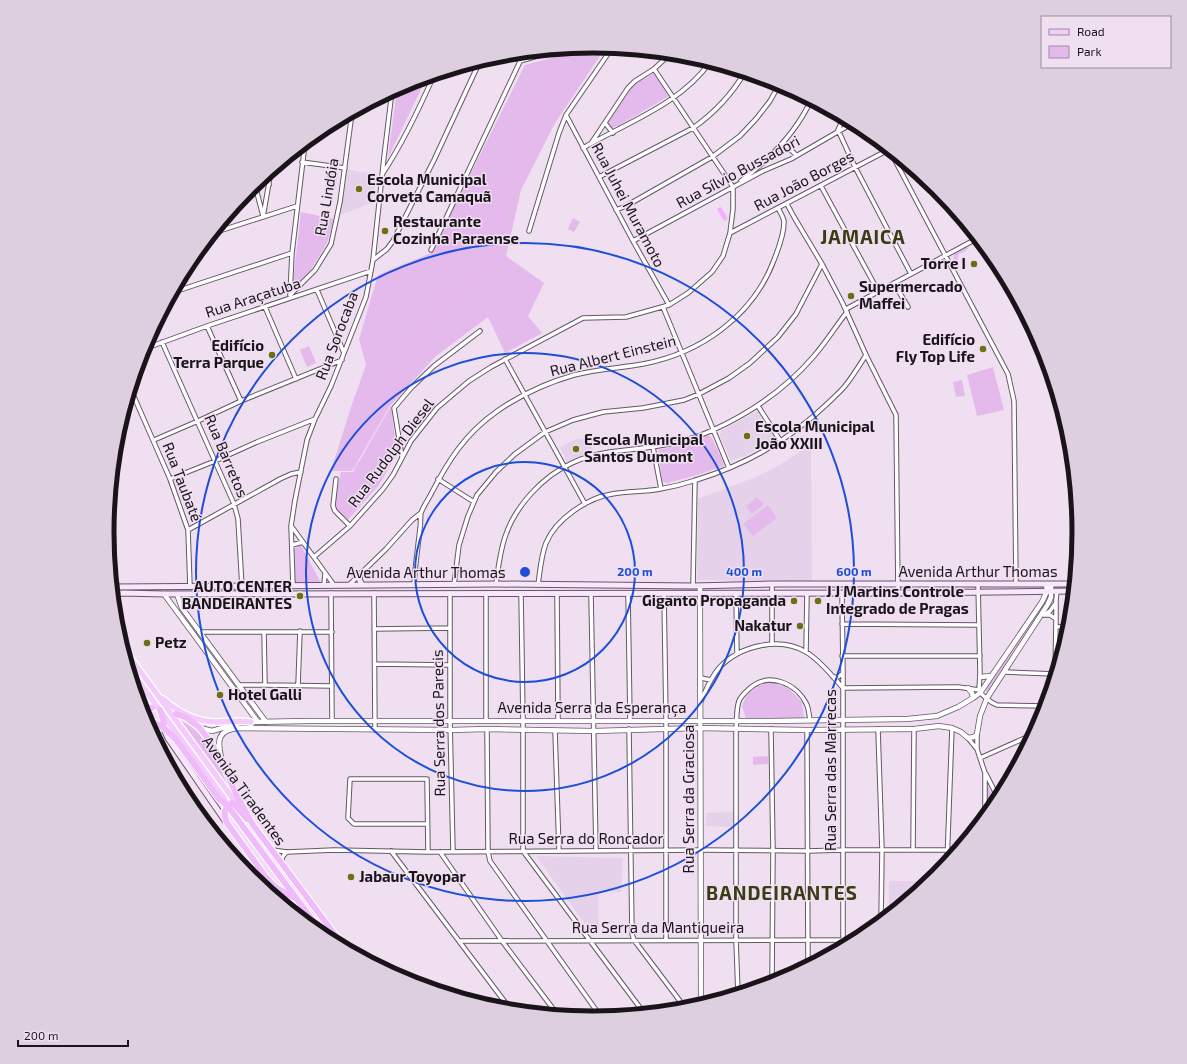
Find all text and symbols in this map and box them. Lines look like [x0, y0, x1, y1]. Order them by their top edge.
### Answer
legend [1041, 16, 1171, 68]
text: Road [1077, 24, 1105, 38]
text: Park [1077, 44, 1102, 58]
street label: Rua Sílvio Bussadori [673, 131, 802, 211]
street label: Rua Juhei Muramoto [588, 139, 669, 270]
street label: Rua João Borges [750, 146, 857, 214]
street label: Rua Lindóia [310, 157, 342, 237]
place label: Escola Municipal Corveta Camaquã [367, 170, 491, 205]
marker: Escola Municipal Corveta Camaquã [354, 184, 364, 194]
place label: Restaurante Cozinha Paraense [393, 212, 519, 247]
district label: JAMAICA [820, 225, 906, 248]
marker: Restaurante Cozinha Paraense [380, 226, 390, 236]
place label: Torre I [921, 254, 966, 272]
marker: Torre I [969, 259, 979, 269]
street label: Rua Araçatuba [203, 273, 303, 322]
place label: Supermercado Maffei [859, 277, 963, 312]
street label: Rua Sorocaba [311, 289, 361, 382]
marker: Supermercado Maffei [846, 291, 856, 301]
place label: Edifício Fly Top Life [896, 330, 975, 366]
street label: Rua Albert Einstein [548, 331, 678, 379]
place label: Edifício Terra Parque [173, 336, 264, 371]
marker: Edifício Fly Top Life [978, 344, 988, 354]
marker: Edifício Terra Parque [267, 350, 277, 360]
street label: Rua Rudolph Diesel [343, 394, 437, 510]
street label: Rua Barretos [201, 411, 253, 500]
place label: Escola Municipal João XXIII [755, 417, 875, 452]
place label: Escola Municipal Santos Dumont [584, 430, 704, 465]
marker: Escola Municipal João XXIII [742, 431, 752, 441]
street label: Rua Taubaté [160, 439, 206, 524]
marker: Escola Municipal Santos Dumont [571, 444, 581, 454]
street label: Avenida Arthur Thomas [898, 562, 1058, 580]
street label: Avenida Arthur Thomas [346, 563, 506, 581]
text: 200 m [617, 564, 653, 578]
text: 400 m [726, 564, 762, 578]
text: 600 m [836, 564, 872, 578]
centre of rings [518, 565, 532, 579]
place label: AUTO CENTER BANDEIRANTES [182, 577, 292, 612]
place label: J J Martins Controle Integrado de Pragas [826, 582, 969, 617]
marker: AUTO CENTER BANDEIRANTES [295, 591, 305, 601]
place label: Giganto Propaganda [642, 591, 786, 609]
marker: Giganto Propaganda [789, 596, 799, 606]
marker: J J Martins Controle Integrado de Pragas [813, 596, 823, 606]
place label: Nakatur [734, 616, 793, 634]
marker: Nakatur [795, 621, 805, 631]
place label: Petz [155, 633, 187, 651]
marker: Petz [142, 638, 152, 648]
street label: Rua Serra dos Parecis [428, 649, 448, 797]
place label: Hotel Galli [228, 685, 302, 703]
street label: Rua Serra das Marrecas [821, 689, 839, 851]
marker: Hotel Galli [215, 690, 225, 700]
street label: Avenida Serra da Esperança [497, 698, 687, 717]
street label: Rua Serra da Graciosa [679, 725, 697, 873]
street label: Avenida Tiradentes [199, 732, 290, 849]
street label: Rua Serra do Roncador [508, 829, 664, 847]
place label: Jabaur Toyopar [359, 867, 467, 886]
marker: Jabaur Toyopar [346, 872, 356, 882]
district label: BANDEIRANTES [706, 881, 858, 904]
street label: Rua Serra da Mantiqueira [572, 918, 744, 936]
scale bar [18, 1022, 128, 1048]
text: 200 m [24, 1028, 58, 1042]

